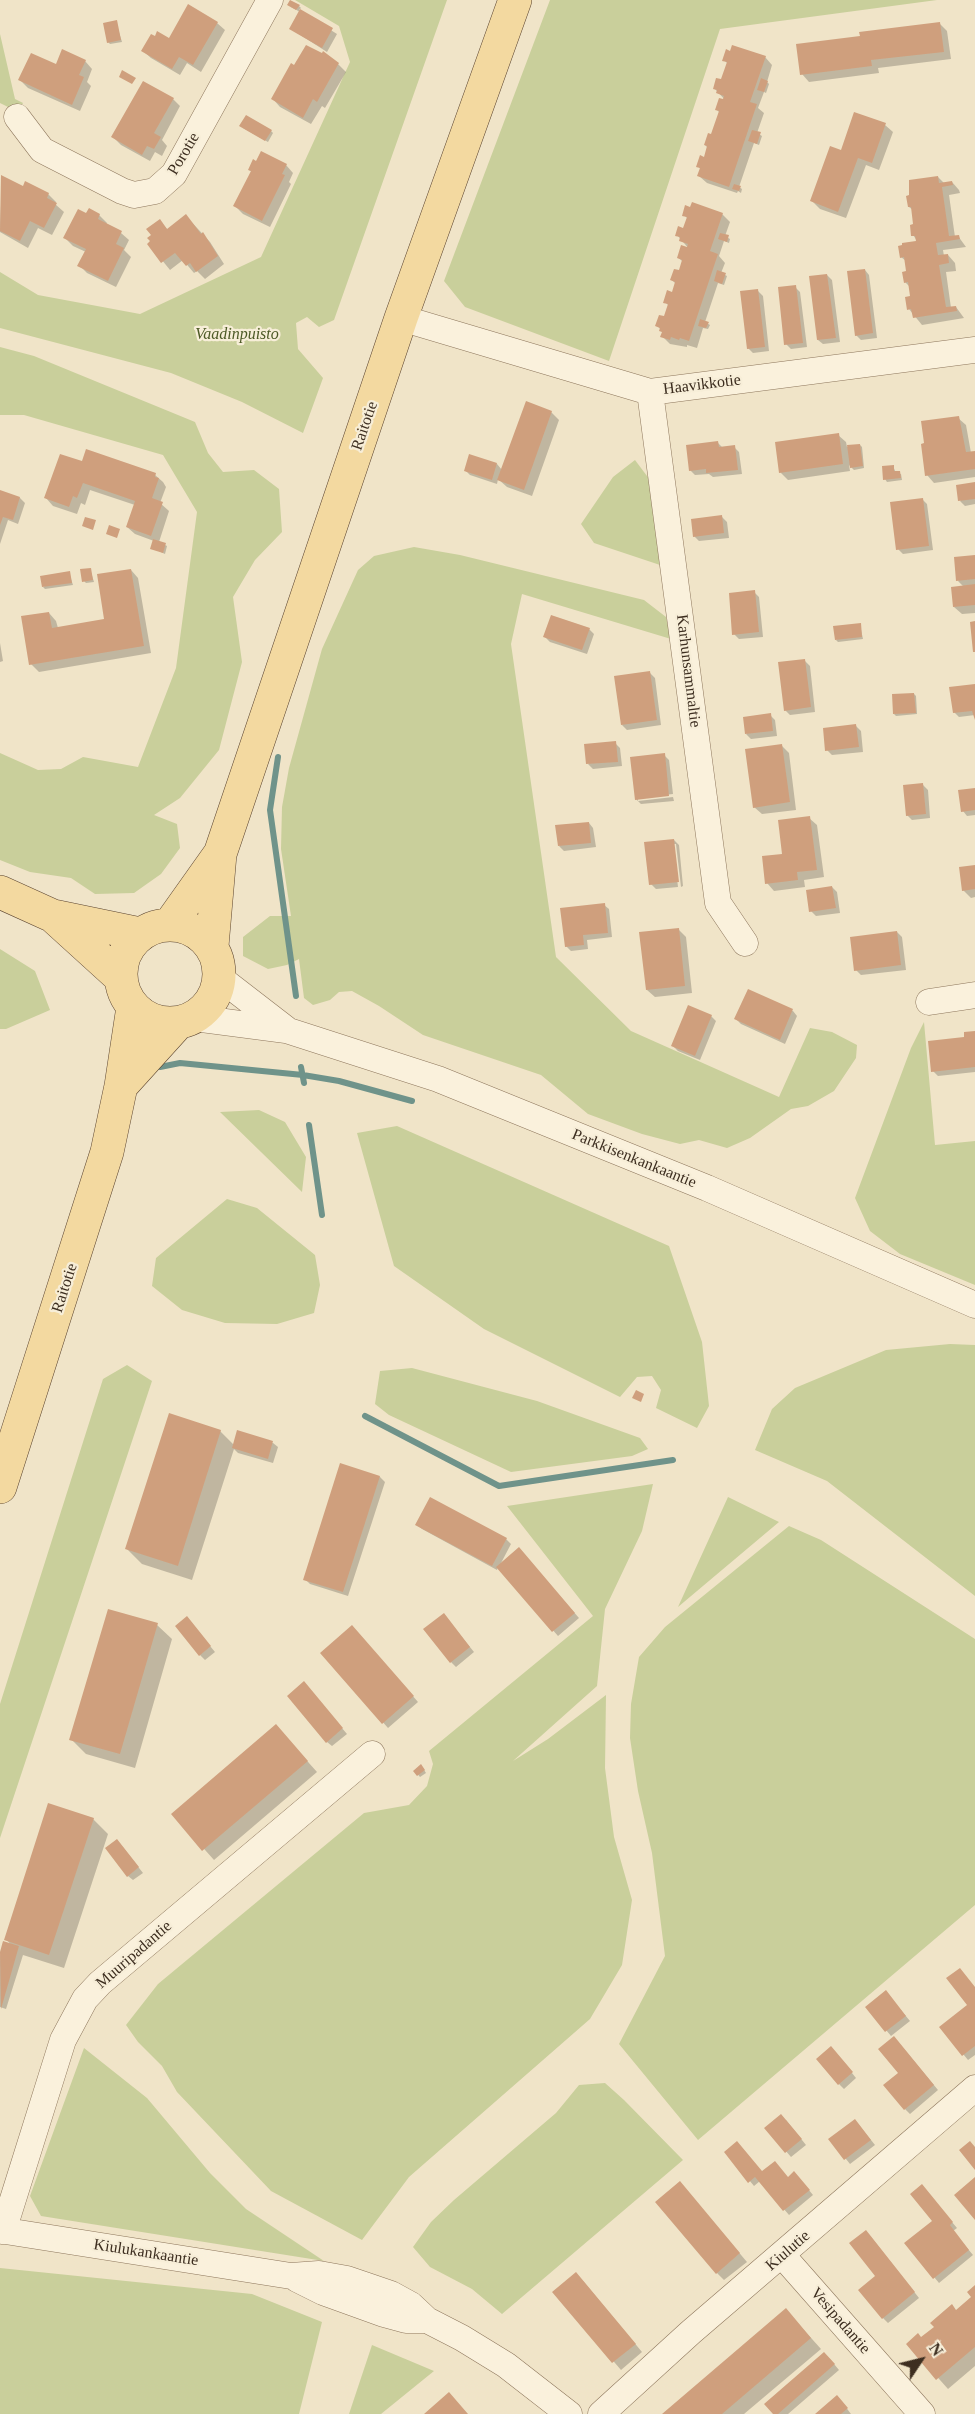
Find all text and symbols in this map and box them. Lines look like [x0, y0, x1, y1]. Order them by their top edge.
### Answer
street label: Porotie [164, 129, 204, 179]
park label: Vaadinpuisto [195, 325, 279, 345]
street label: Haavikkotie [662, 371, 742, 399]
street label: Raitotie [348, 399, 382, 453]
street label: Karhunsammaltie [672, 613, 704, 729]
street label: Parkkisenkankaantie [569, 1125, 699, 1193]
street label: Raitotie [48, 1261, 82, 1315]
street label: Muuripadantie [92, 1917, 176, 1993]
street label: Kiulutie [762, 2227, 814, 2275]
street label: Kiulukankaantie [92, 2235, 200, 2271]
street label: Vesipadantie [806, 2284, 874, 2358]
north arrow [891, 2330, 951, 2390]
text: N [926, 2340, 946, 2359]

